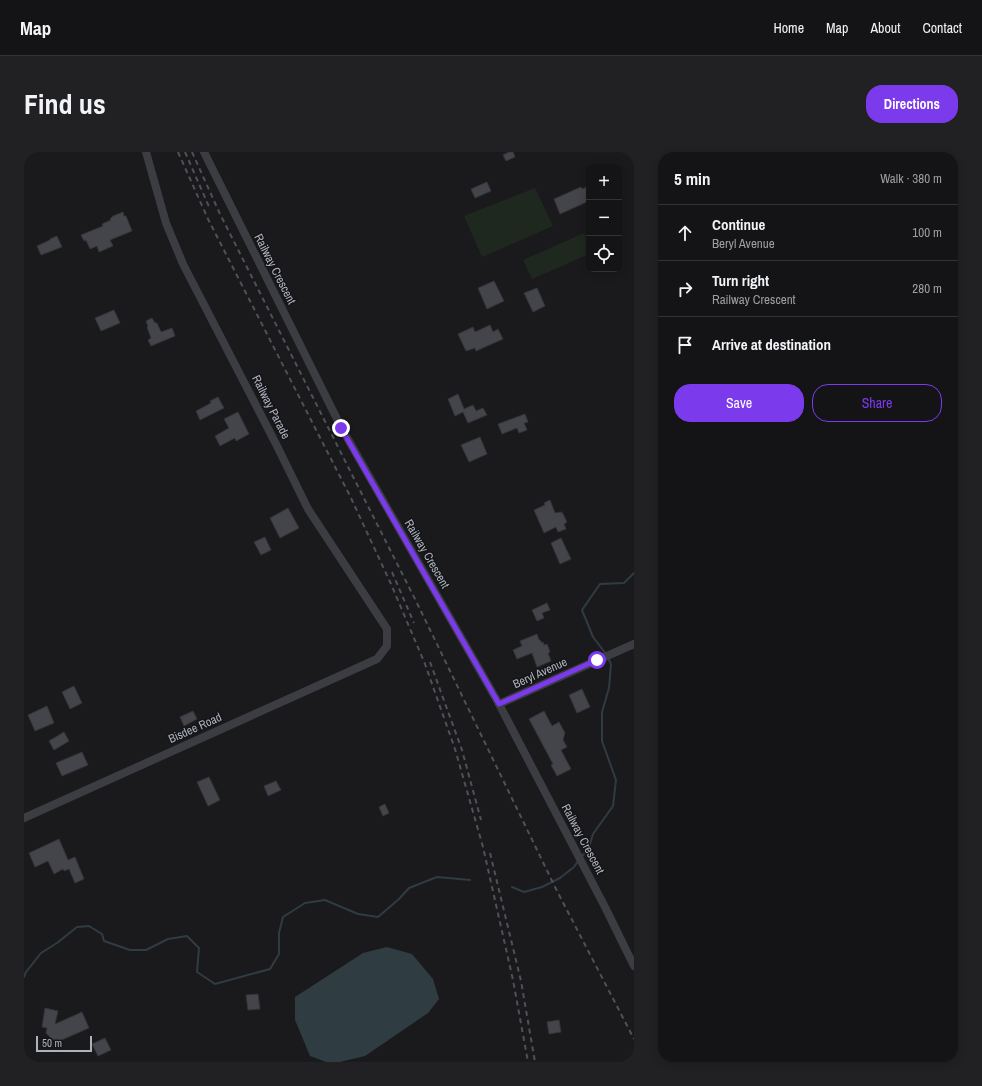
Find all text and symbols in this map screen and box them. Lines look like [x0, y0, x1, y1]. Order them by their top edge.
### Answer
text: Map [20, 15, 51, 41]
text: Home [773, 19, 804, 37]
text: Map [826, 19, 848, 37]
text: About [870, 19, 900, 37]
text: Contact [922, 19, 962, 37]
text: Find us [24, 85, 106, 123]
button: Directions [866, 85, 958, 123]
map controls [586, 164, 622, 272]
button: + [586, 164, 622, 200]
text: 5 min [674, 167, 710, 190]
text: Walk · 380 m [880, 170, 942, 187]
button: − [586, 200, 622, 236]
text: Continue [712, 214, 765, 235]
icon: ahead [674, 222, 696, 244]
text: 100 m [912, 224, 942, 241]
street label: Railway Crescent [250, 231, 300, 307]
text: Beryl Avenue [712, 235, 775, 252]
button: locate [586, 236, 622, 272]
text: Turn right [712, 270, 769, 291]
icon: right [674, 278, 696, 300]
text: 280 m [912, 280, 942, 297]
text: Railway Crescent [712, 291, 796, 308]
icon: arrive [674, 334, 696, 356]
text: Arrive at destination [712, 334, 831, 355]
street label: Railway Parade [248, 372, 294, 442]
button: Save [674, 384, 804, 422]
button: Share [812, 384, 942, 422]
route end [332, 419, 350, 437]
street label: Railway Crescent [401, 517, 453, 592]
route start [588, 651, 606, 669]
street label: Beryl Avenue [510, 654, 570, 692]
street label: Bisdee Road [166, 709, 224, 747]
street label: Railway Crescent [558, 801, 608, 877]
scale bar [36, 1034, 92, 1053]
text: 50 m [42, 1036, 62, 1050]

